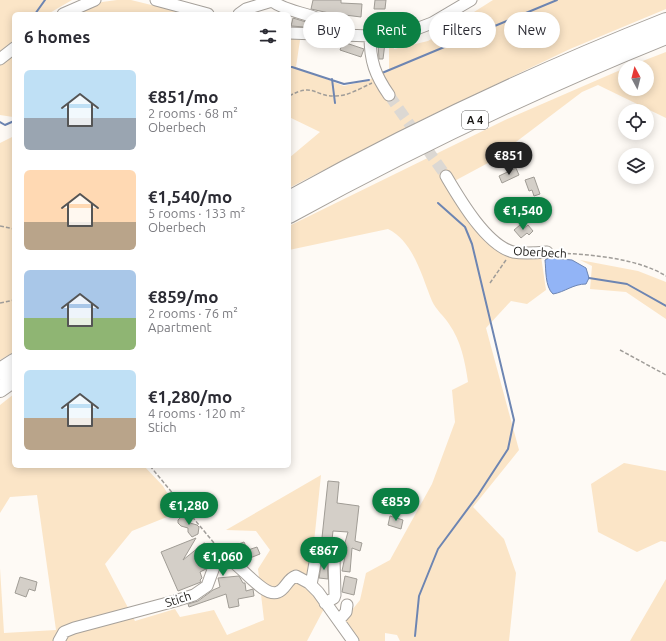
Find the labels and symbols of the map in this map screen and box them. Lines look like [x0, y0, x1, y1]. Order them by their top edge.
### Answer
north arrow [618, 60, 654, 96]
road number: A 4 [462, 111, 488, 129]
pin: €851 [485, 142, 533, 176]
pin: €1,540 [490, 197, 556, 231]
street label: Oberbech [513, 244, 567, 260]
pin: €859 [372, 488, 420, 522]
pin: €1,280 [156, 492, 222, 526]
pin: €867 [300, 537, 348, 571]
pin: €1,060 [190, 543, 256, 577]
street label: Stich [163, 589, 193, 609]

